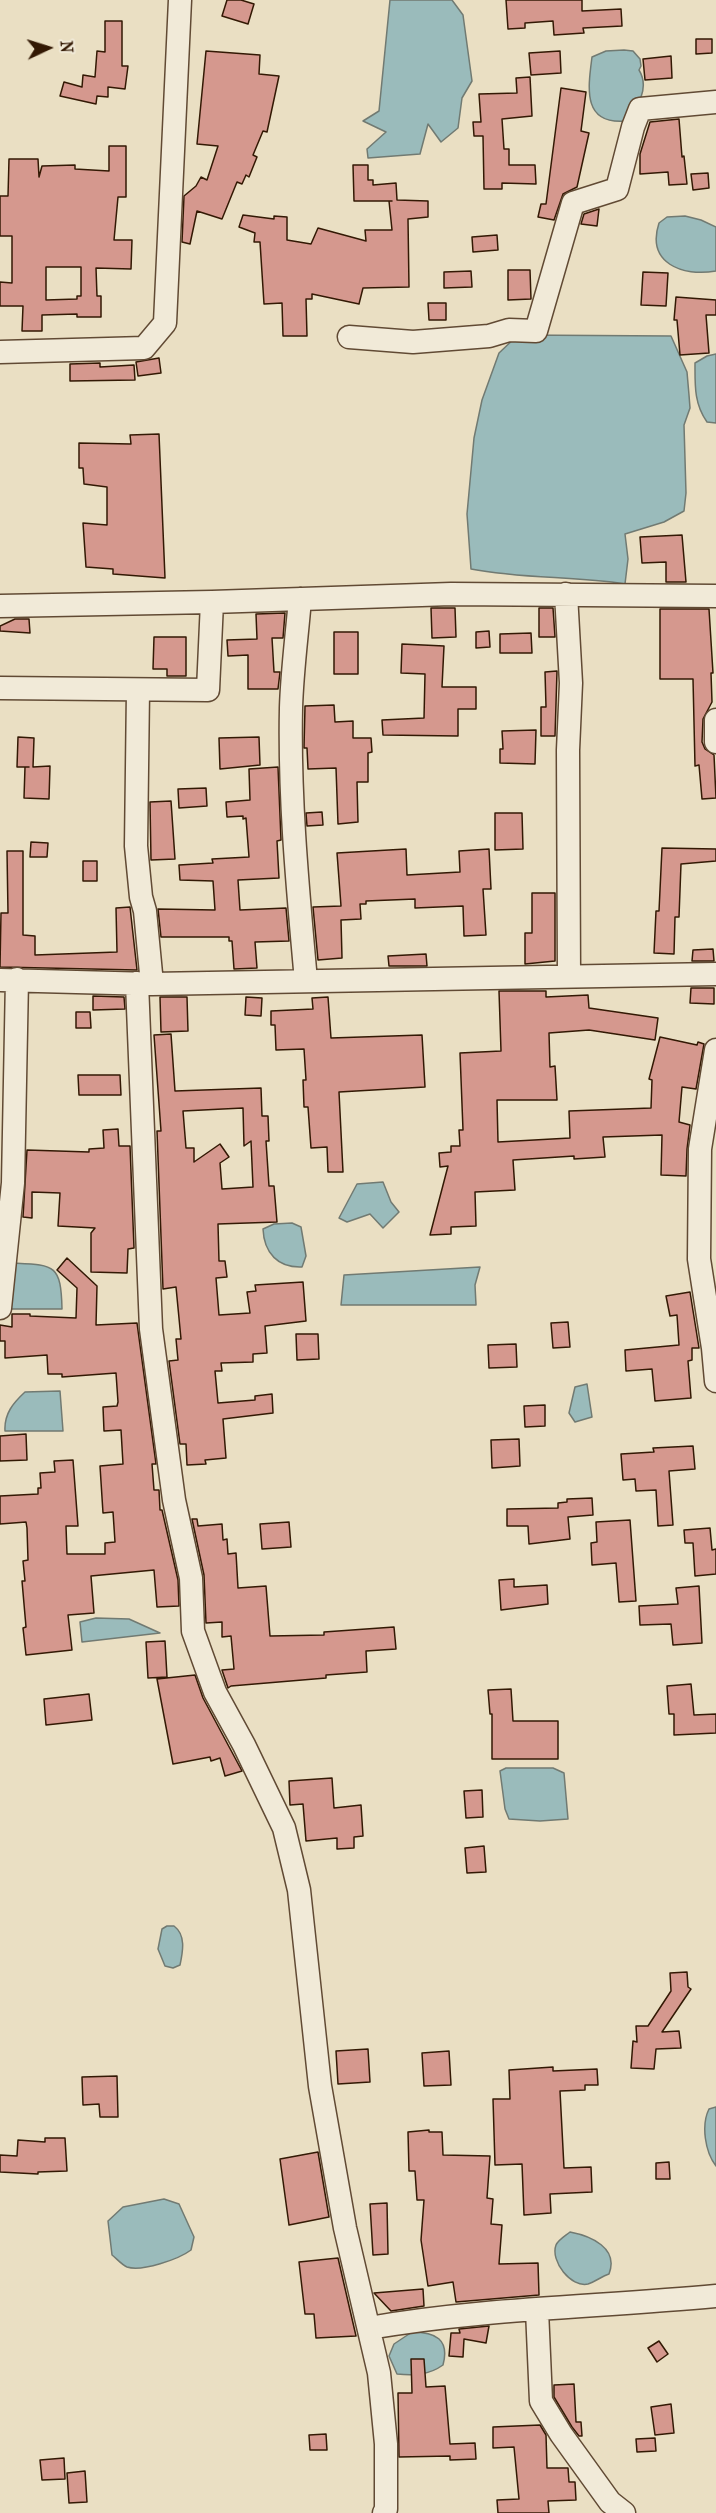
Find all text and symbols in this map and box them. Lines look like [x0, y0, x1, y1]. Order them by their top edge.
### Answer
north arrow [18, 18, 78, 78]
text: N [57, 40, 76, 53]

